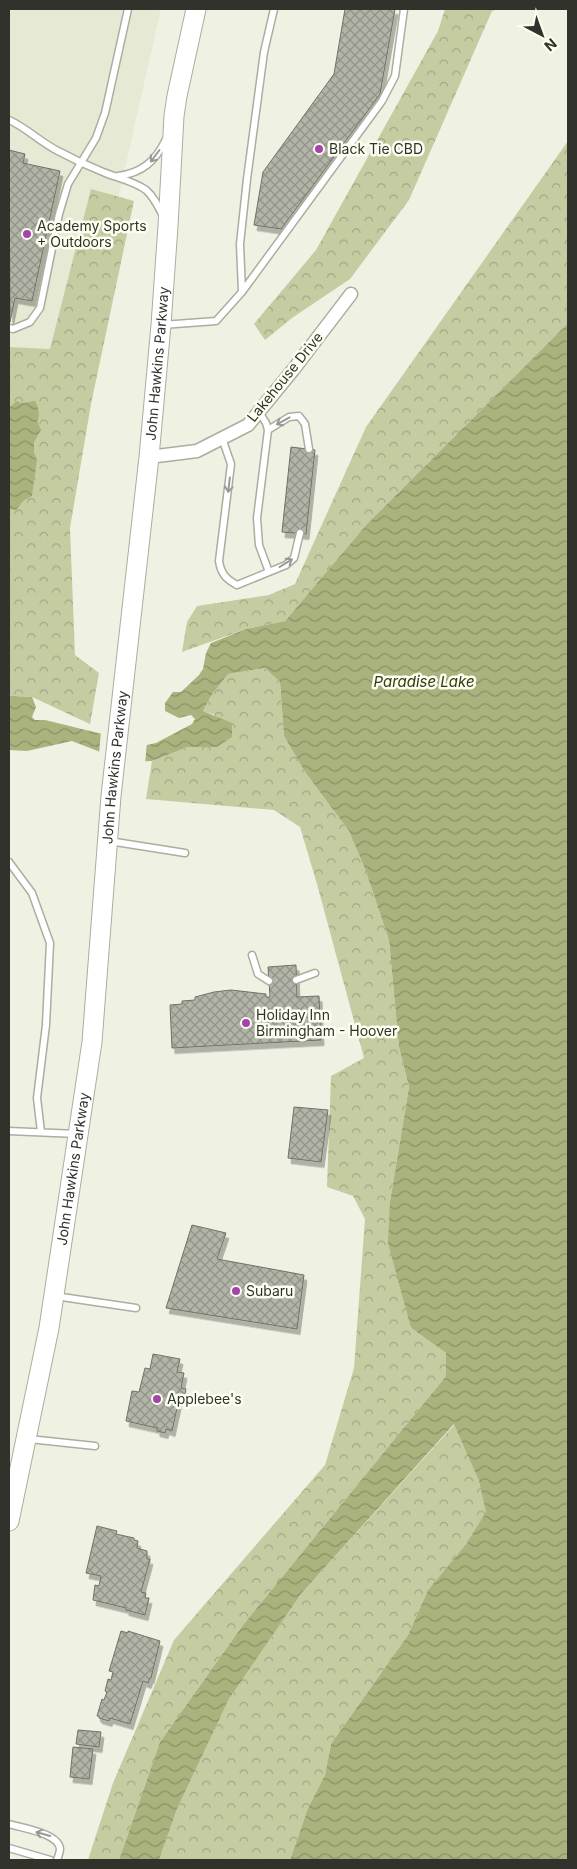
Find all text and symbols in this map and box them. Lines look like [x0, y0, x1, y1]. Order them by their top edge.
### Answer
north arrow [517, 10, 567, 60]
text: N [541, 35, 560, 55]
place label: Black Tie CBD [329, 140, 423, 157]
marker: Black Tie CBD [313, 143, 325, 155]
one-way arrow [150, 149, 161, 162]
place label: Academy Sports + Outdoors [37, 217, 147, 250]
marker: Academy Sports + Outdoors [21, 228, 33, 240]
street label: John Hawkins Parkway [142, 286, 172, 441]
street label: Lakehouse Drive [243, 328, 326, 425]
one-way arrow [275, 416, 290, 426]
one-way arrow [223, 477, 233, 493]
one-way arrow [279, 558, 293, 569]
water label: Paradise Lake [373, 672, 475, 691]
street label: John Hawkins Parkway [98, 689, 131, 845]
place label: Holiday Inn Birmingham - Hoover [256, 1006, 397, 1039]
marker: Holiday Inn Birmingham - Hoover [240, 1017, 252, 1029]
street label: John Hawkins Parkway [53, 1091, 92, 1246]
place label: Subaru [246, 1282, 293, 1299]
marker: Subaru [230, 1285, 242, 1297]
place label: Applebee's [167, 1390, 242, 1407]
marker: Applebee's [151, 1393, 163, 1405]
one-way arrow [36, 1829, 52, 1839]

